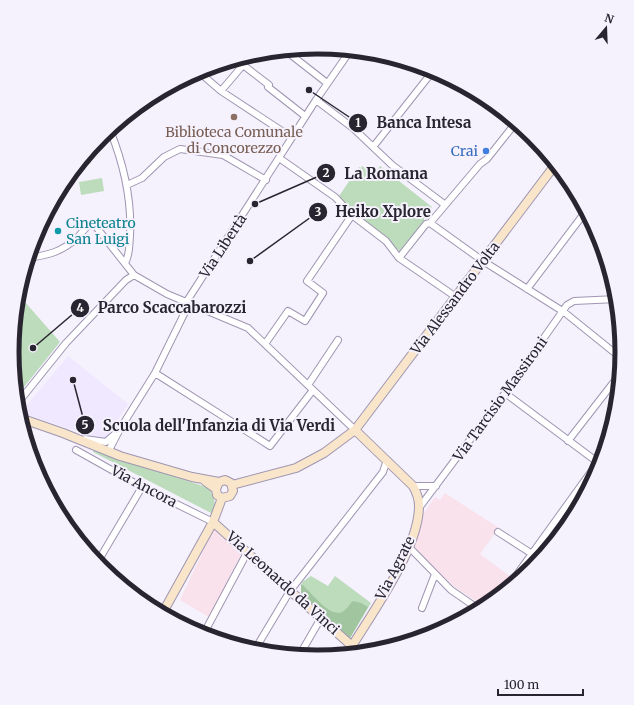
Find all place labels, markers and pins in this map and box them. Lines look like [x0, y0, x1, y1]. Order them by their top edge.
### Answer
callout: Banca Intesa [348, 110, 479, 137]
marker: Biblioteca Comunale di Concorezzo [229, 112, 239, 122]
place label: Biblioteca Comunale di Concorezzo [165, 123, 303, 157]
place label: Crai [451, 142, 478, 160]
marker: Crai [481, 146, 491, 156]
callout: La Romana [316, 160, 436, 187]
callout: Heiko Xplore [308, 199, 439, 226]
place label: Cineteatro San Luigi [66, 214, 136, 248]
marker: Cineteatro San Luigi [53, 226, 63, 236]
callout: Parco Scaccabarozzi [70, 295, 254, 322]
callout: Scuola dell'Infanzia di Via Verdi [75, 412, 343, 439]

